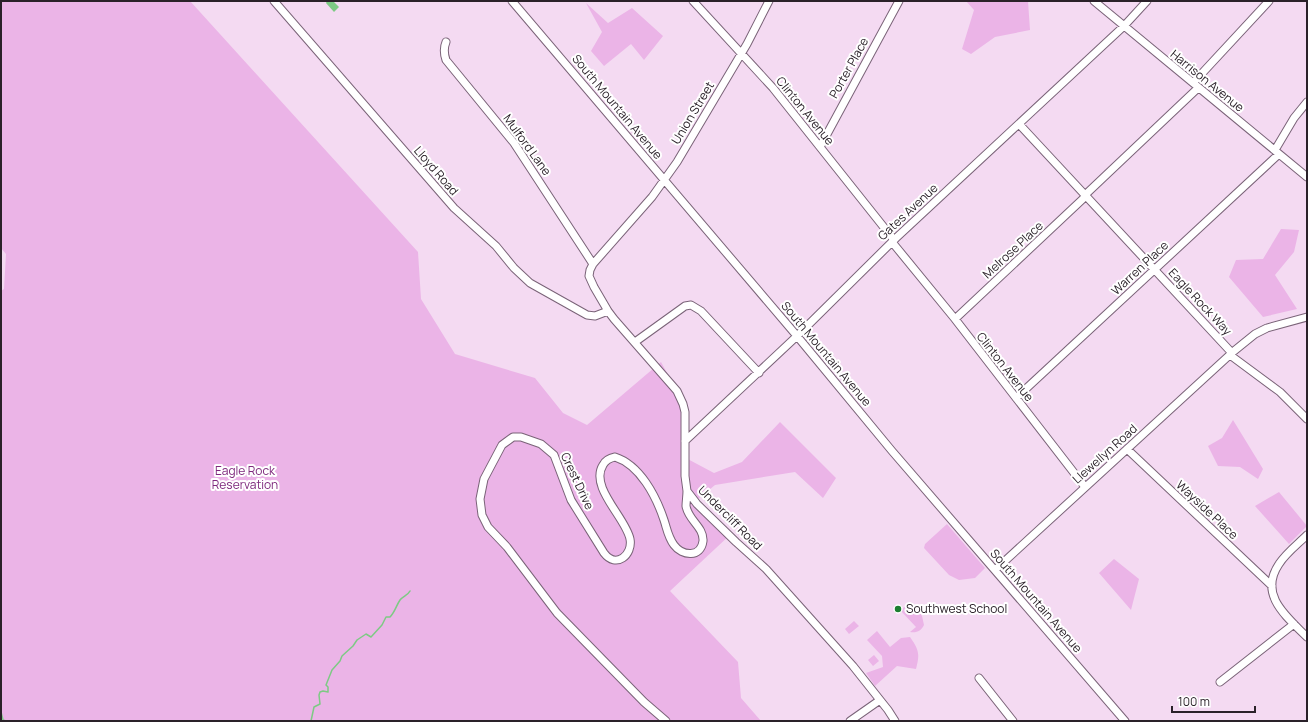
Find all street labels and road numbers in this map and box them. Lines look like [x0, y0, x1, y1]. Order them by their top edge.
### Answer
street label: Porter Place [825, 34, 872, 101]
street label: Harrison Avenue [1167, 46, 1248, 116]
street label: South Mountain Avenue [568, 51, 666, 163]
street label: Clinton Avenue [772, 73, 838, 149]
street label: Union Street [667, 78, 718, 147]
street label: Mulford Lane [499, 111, 555, 179]
street label: Lloyd Road [410, 143, 462, 199]
street label: Gates Avenue [874, 179, 941, 244]
street label: Melrose Place [979, 217, 1047, 282]
street label: Warren Place [1107, 237, 1172, 299]
street label: Eagle Rock Way [1165, 264, 1236, 339]
street label: South Mountain Avenue [777, 298, 875, 410]
street label: Clinton Avenue [973, 329, 1038, 405]
street label: Llewellyn Road [1069, 420, 1141, 487]
street label: Crest Drive [557, 449, 598, 512]
street label: Wayside Place [1173, 476, 1242, 543]
street label: Undercliff Road [694, 482, 766, 554]
street label: South Mountain Avenue [987, 545, 1086, 656]

